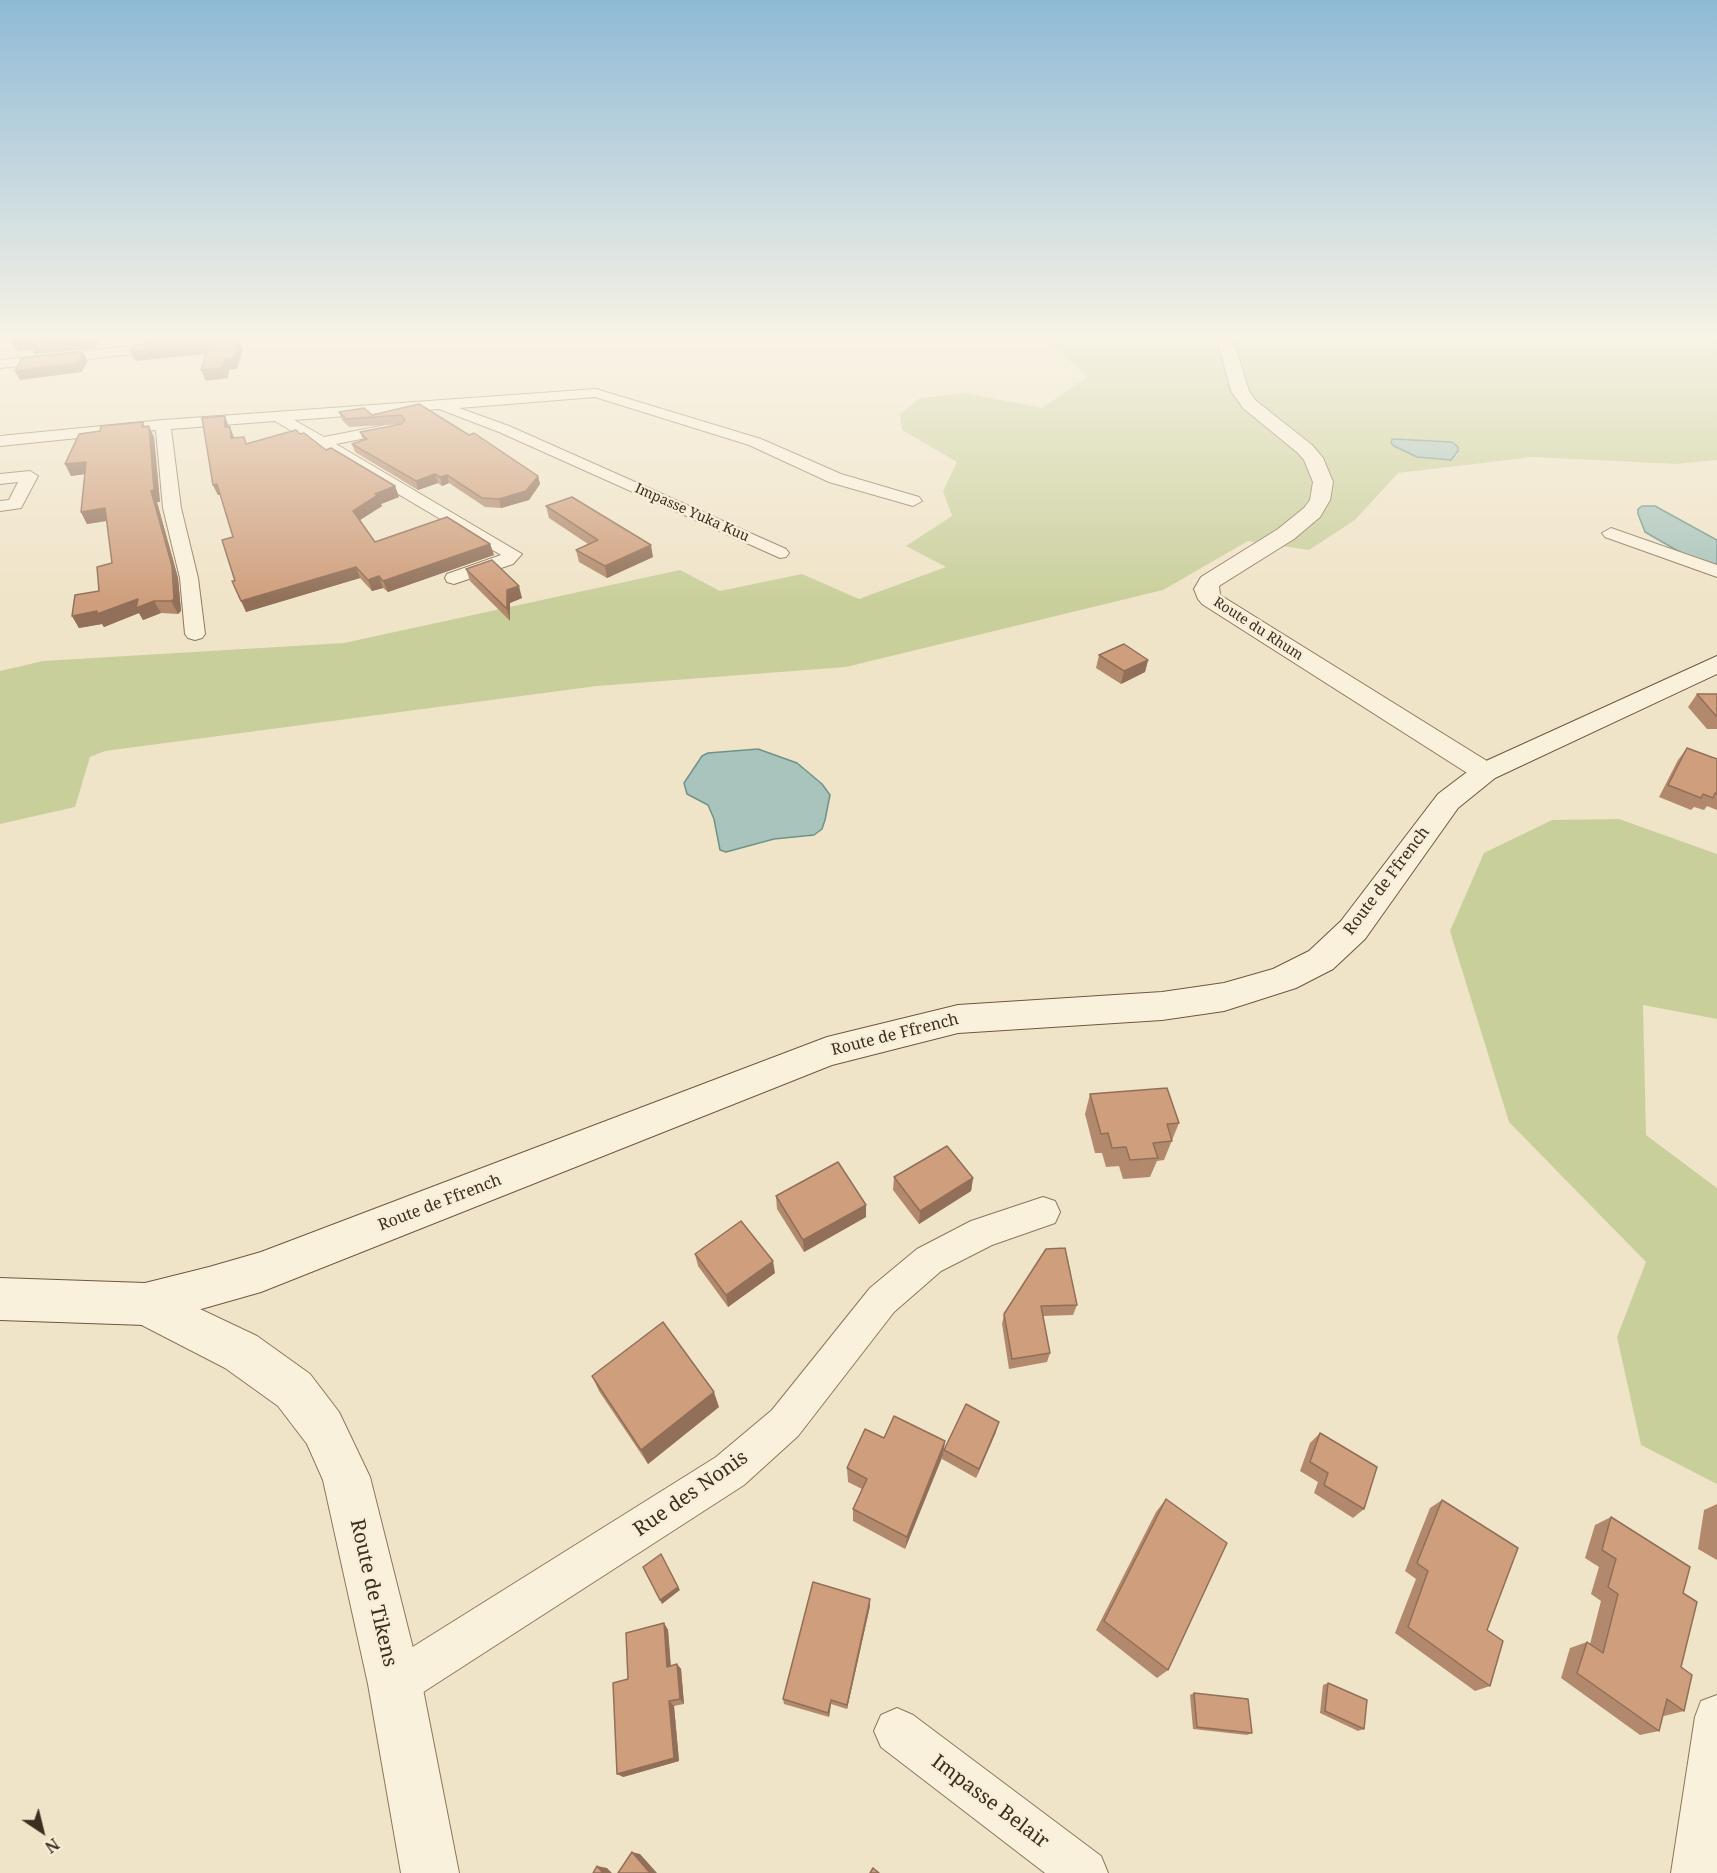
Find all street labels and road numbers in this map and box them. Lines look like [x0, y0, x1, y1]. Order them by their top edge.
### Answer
street label: Impasse Yuka Kuu [632, 480, 752, 546]
street label: Route du Rhum [1210, 594, 1306, 664]
street label: Route de Ffrench [1340, 823, 1434, 939]
street label: Route de Ffrench [829, 1010, 961, 1060]
street label: Route de Ffrench [376, 1171, 504, 1235]
street label: Rue des Nonis [629, 1446, 753, 1542]
street label: Route de Tikens [344, 1517, 402, 1669]
street label: Impasse Belair [927, 1750, 1053, 1854]

